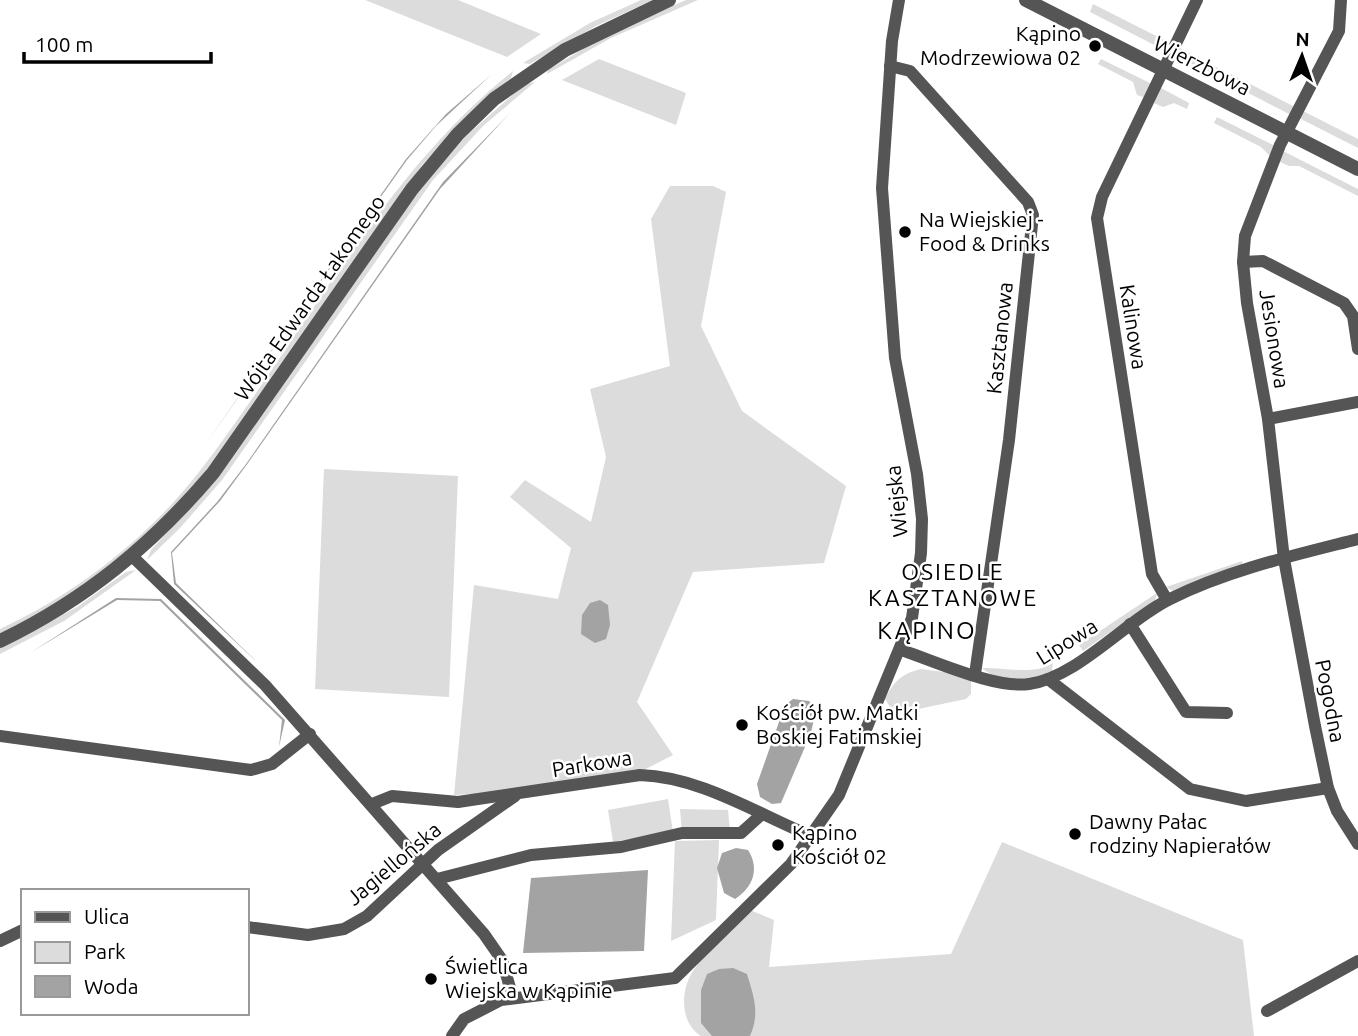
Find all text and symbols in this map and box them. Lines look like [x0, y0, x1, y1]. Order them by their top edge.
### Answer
scale bar [24, 21, 212, 65]
place label: Kąpino Modrzewiowa 02 [920, 21, 1081, 69]
north arrow [1267, 21, 1337, 91]
text: N [1295, 28, 1310, 50]
street label: Wierzbowa [1150, 30, 1255, 100]
text: 100 m [35, 32, 93, 56]
marker: Kąpino Modrzewiowa 02 [1087, 38, 1103, 54]
street label: Wójta Edwarda Łakomego [229, 190, 389, 405]
place label: Na Wiejskiej - Food & Drinks [919, 207, 1050, 255]
marker: Na Wiejskiej - Food & Drinks [897, 224, 913, 240]
street label: Kasztanowa [981, 281, 1017, 395]
street label: Kalinowa [1115, 283, 1153, 371]
street label: Jesionowa [1255, 288, 1295, 390]
street label: Wiejska [880, 464, 912, 538]
district label: OSIEDLE KASZTANOWE [868, 559, 1038, 610]
street label: Lipowa [1032, 613, 1101, 669]
district label: KĄPINO [877, 617, 977, 644]
street label: Pogodna [1311, 657, 1351, 744]
place label: Kościół pw. Matki Boskiej Fatimskiej [756, 700, 922, 748]
marker: Kościół pw. Matki Boskiej Fatimskiej [734, 717, 750, 733]
street label: Parkowa [550, 745, 634, 781]
place label: Dawny Pałac rodziny Napierałów [1089, 809, 1271, 857]
street label: Jagiellońska [341, 817, 445, 910]
place label: Kąpino Kościół 02 [792, 820, 887, 868]
marker: Dawny Pałac rodziny Napierałów [1067, 826, 1083, 842]
marker: Kąpino Kościół 02 [770, 837, 786, 853]
legend [21, 889, 248, 1015]
text: Ulica [84, 904, 129, 928]
text: Park [84, 939, 126, 963]
place label: Świetlica Wiejska w Kąpinie [445, 954, 613, 1002]
marker: Świetlica Wiejska w Kąpinie [423, 971, 439, 987]
text: Woda [84, 974, 138, 998]

